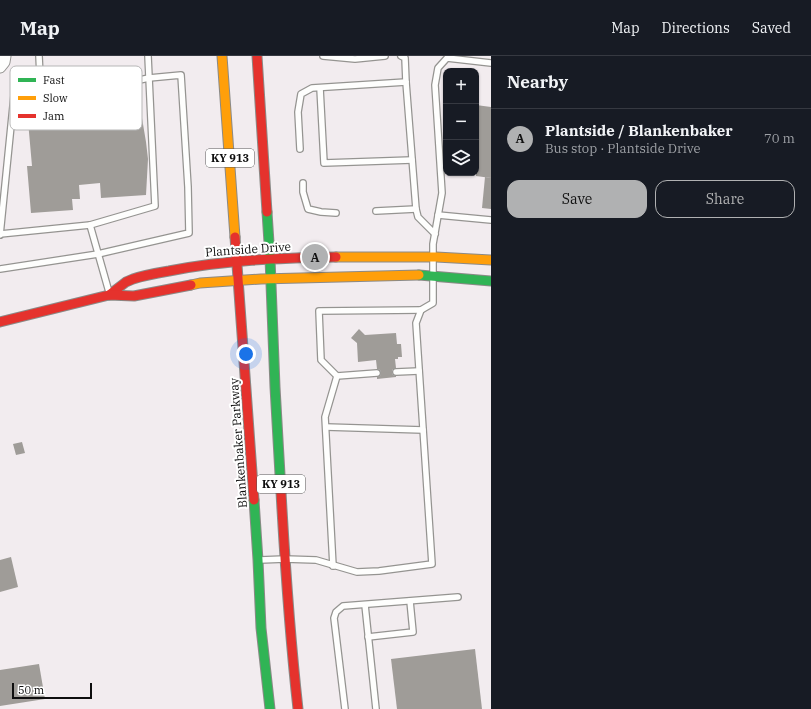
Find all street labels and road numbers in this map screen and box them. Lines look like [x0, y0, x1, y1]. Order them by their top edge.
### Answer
road number: KY 913 [206, 149, 254, 167]
street label: Plantside Drive [205, 239, 291, 259]
street label: Blankenbaker Parkway [226, 377, 250, 508]
road number: KY 913 [257, 475, 305, 493]

